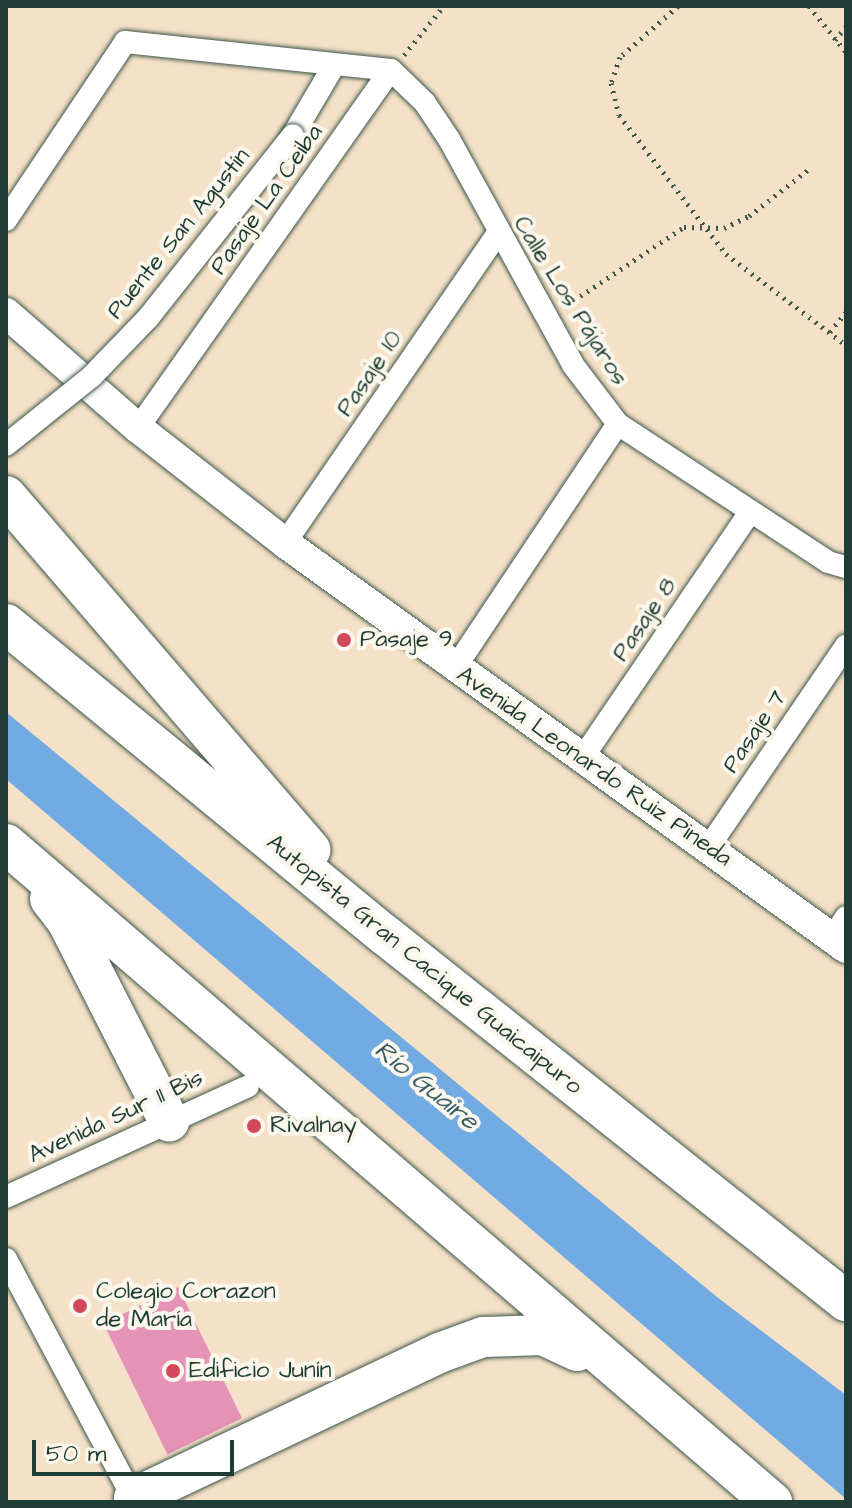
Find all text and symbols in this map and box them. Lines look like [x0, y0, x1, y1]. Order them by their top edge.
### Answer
street label: Pasaje La Ceiba [205, 120, 329, 280]
street label: Puente San Agustín [101, 143, 257, 325]
street label: Calle Los Pájaros [506, 211, 634, 391]
street label: Pasaje 10 [331, 326, 409, 422]
street label: Pasaje 8 [607, 573, 683, 667]
place label: Pasaje 9 [360, 626, 452, 654]
marker: Pasaje 9 [335, 631, 353, 649]
street label: Avenida Leonardo Ruiz Pineda [451, 661, 737, 873]
street label: Pasaje 7 [717, 685, 793, 779]
street label: Autopista Gran Cacique Guaicaipuro [260, 829, 588, 1101]
water label: Río Guaire [368, 1035, 484, 1137]
street label: Avenida Sur 11 Bis [24, 1064, 208, 1170]
place label: Rivalnay [270, 1112, 357, 1140]
marker: Rivalnay [245, 1117, 263, 1135]
place label: Colegio Corazon de María [96, 1278, 276, 1334]
marker: Colegio Corazon de María [71, 1297, 89, 1315]
place label: Edificio Junín [189, 1357, 331, 1385]
marker: Edificio Junín [164, 1362, 182, 1380]
scale bar [36, 1424, 238, 1474]
text: 50 m [46, 1437, 106, 1471]

